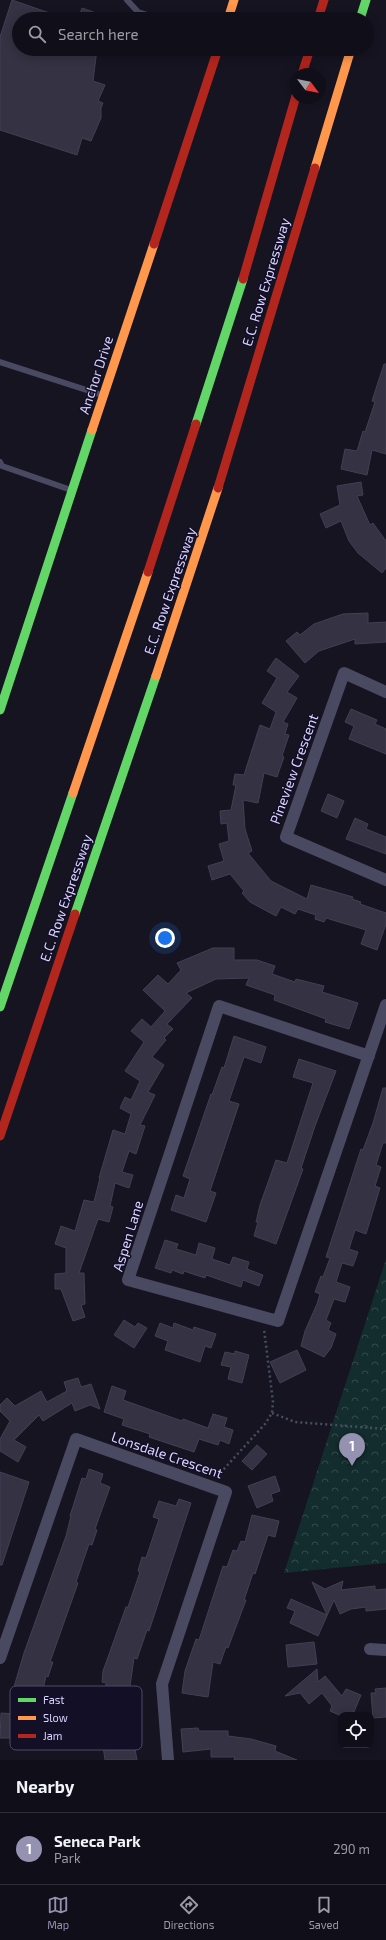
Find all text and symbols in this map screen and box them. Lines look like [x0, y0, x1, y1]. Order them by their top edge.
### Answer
search box [12, 12, 374, 56]
icon: search [26, 23, 48, 45]
text: Search here [58, 25, 139, 43]
north arrow [290, 68, 326, 104]
street label: E.C. Row Expressway [238, 215, 293, 348]
street label: Anchor Drive [75, 333, 116, 416]
street label: E.C. Row Expressway [140, 524, 199, 657]
street label: Pineview Crescent [266, 711, 321, 826]
street label: E.C. Row Expressway [36, 831, 95, 964]
your location [155, 928, 175, 948]
street label: Aspen Lane [109, 1198, 146, 1273]
street label: Lonsdale Crescent [109, 1428, 225, 1482]
pin: 1 [339, 1433, 365, 1466]
legend [10, 1686, 142, 1750]
text: Fast [43, 1693, 65, 1706]
text: Slow [43, 1711, 68, 1724]
map controls [338, 1712, 374, 1748]
button: locate [338, 1712, 374, 1748]
text: Jam [43, 1729, 62, 1742]
text: Nearby [16, 1776, 74, 1796]
text: Seneca Park [54, 1832, 141, 1850]
text: 1 [26, 1841, 32, 1857]
text: 290 m [333, 1841, 370, 1857]
text: Park [54, 1850, 81, 1866]
tab: Map [47, 1894, 69, 1931]
tab: Directions [164, 1894, 214, 1931]
tab: Saved [309, 1894, 339, 1931]

